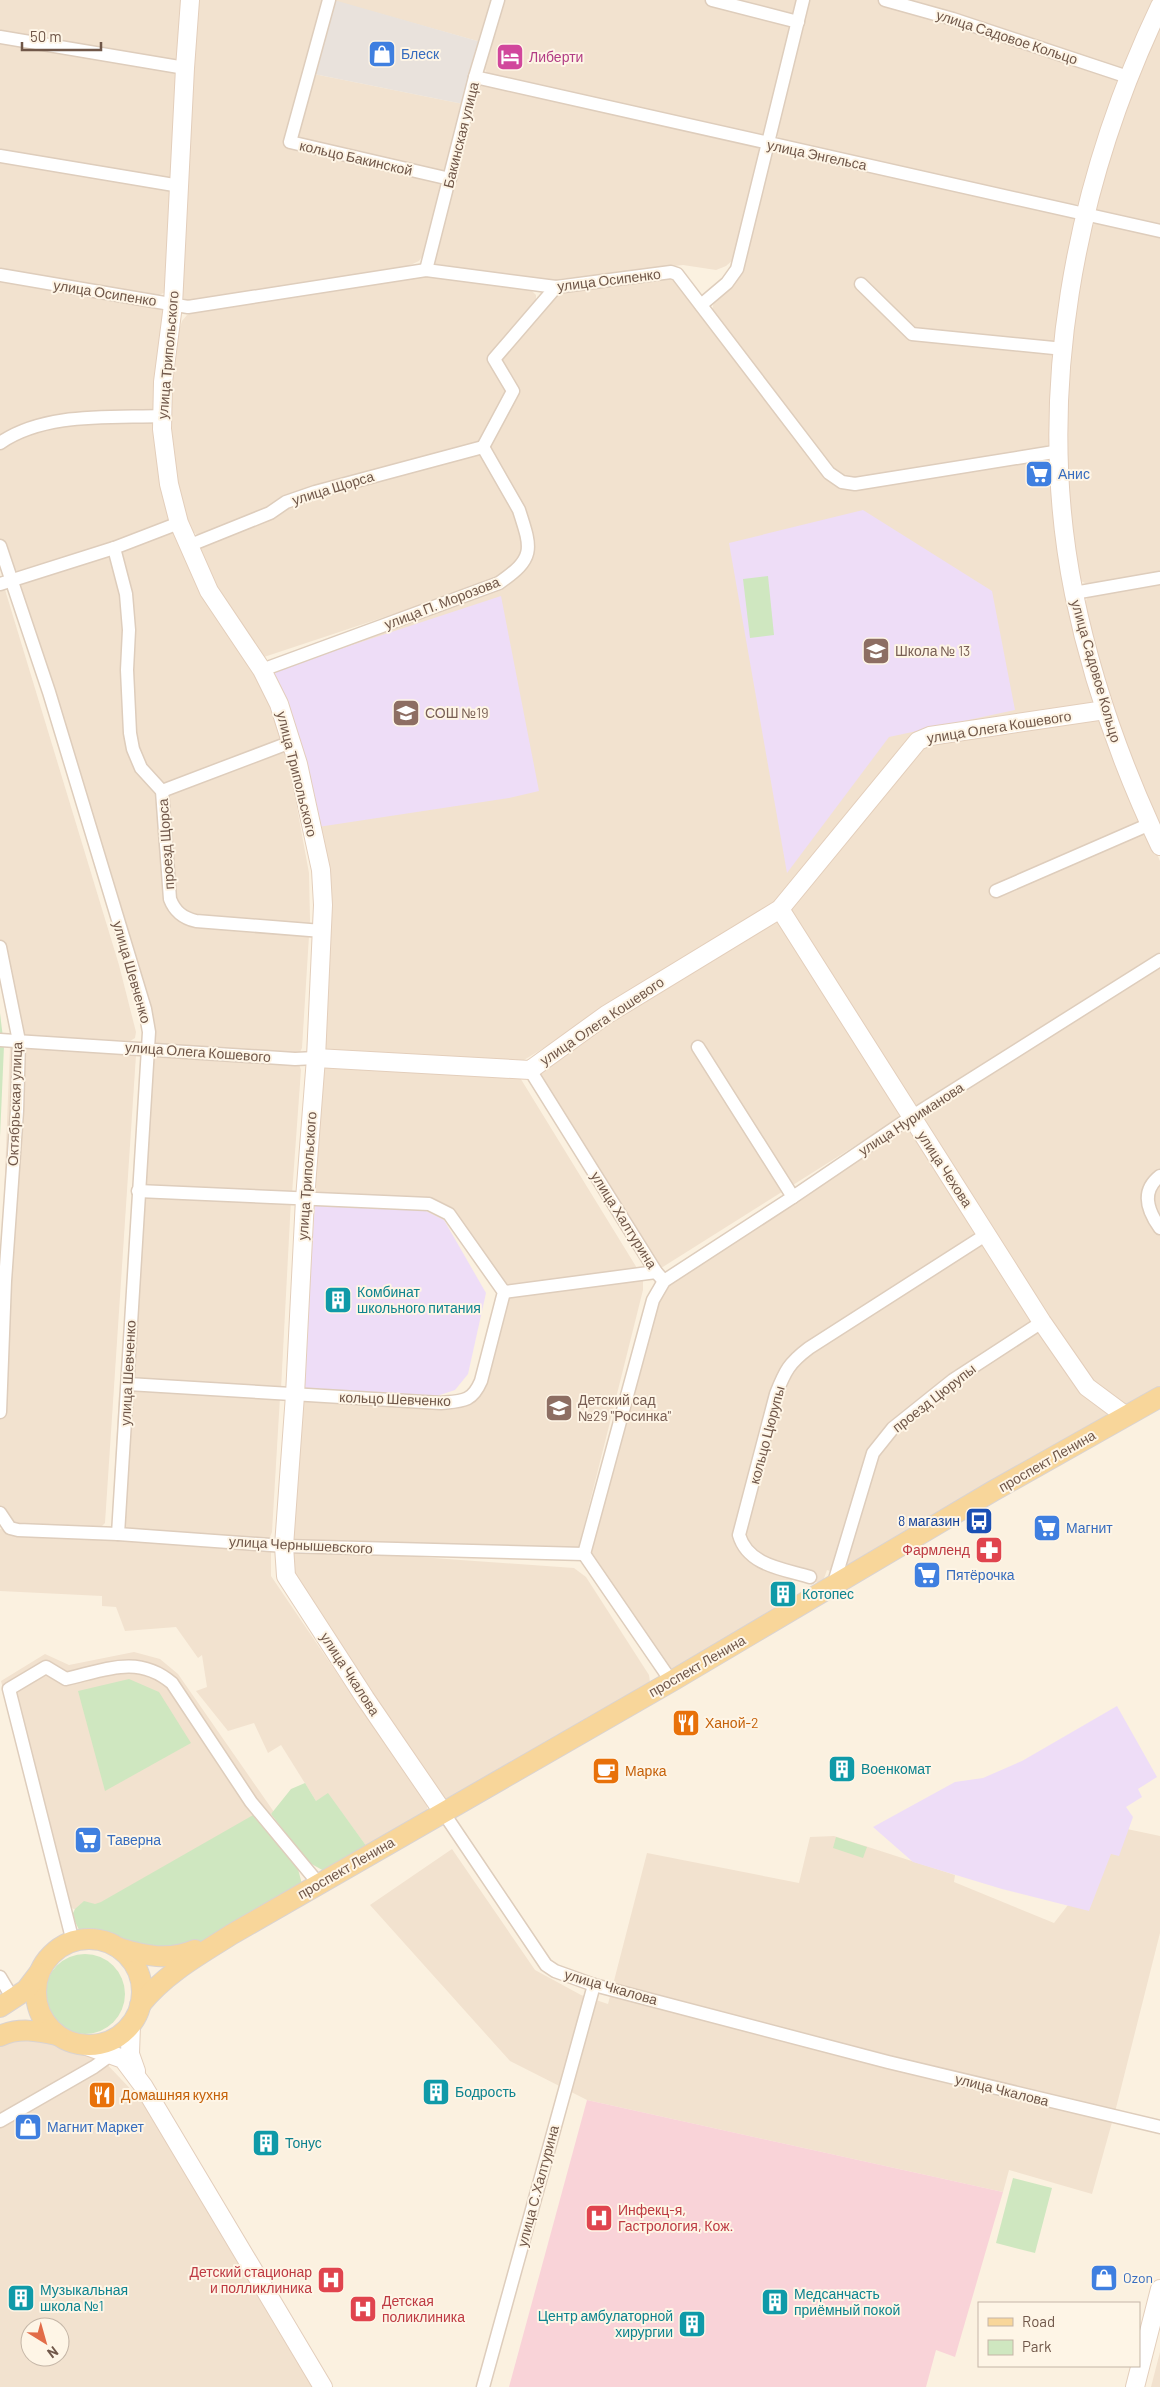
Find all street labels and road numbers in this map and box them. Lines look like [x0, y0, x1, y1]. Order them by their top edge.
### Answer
street label: улица Садовое Кольцо [934, 6, 1080, 67]
street label: Бакинская улица [439, 80, 482, 190]
street label: кольцо Бакинской [298, 136, 414, 179]
street label: улица Энгельса [766, 136, 869, 173]
street label: улица Осипенко [556, 265, 662, 294]
street label: улица Осипенко [52, 276, 158, 309]
street label: улица Трипольского [153, 290, 182, 420]
street label: улица Щорса [290, 467, 376, 508]
street label: улица П. Морозова [382, 573, 502, 632]
street label: улица Садовое Кольцо [1068, 598, 1125, 744]
street label: улица Олега Кошевого [925, 707, 1073, 746]
street label: улица Трипольского [274, 709, 321, 839]
street label: проезд Щорса [154, 798, 177, 890]
street label: улица Шевченко [110, 919, 155, 1025]
street label: улица Олега Кошевого [536, 973, 667, 1068]
street label: улица Олега Кошевого [125, 1038, 272, 1065]
street label: Октябрьская улица [4, 1041, 25, 1166]
street label: улица Нуриманова [855, 1078, 967, 1159]
street label: улица Трипольского [294, 1111, 319, 1241]
street label: улица Чехова [914, 1127, 977, 1210]
street label: улица Халтурина [588, 1168, 661, 1272]
street label: улица Шевченко [116, 1320, 139, 1426]
street label: проезд Цюрупы [889, 1360, 979, 1435]
street label: кольцо Цюрупы [745, 1384, 788, 1486]
street label: кольцо Шевченко [339, 1388, 451, 1409]
street label: проспект Ленина [995, 1426, 1098, 1495]
street label: улица Чернышевского [229, 1532, 374, 1557]
street label: улица Чкалова [317, 1629, 384, 1719]
street label: проспект Ленина [645, 1631, 748, 1700]
street label: проспект Ленина [294, 1833, 397, 1902]
street label: улица Чкалова [563, 1965, 660, 2008]
street label: улица Чкалова [953, 2070, 1051, 2109]
street label: улица С.Халтурина [513, 2123, 562, 2249]

